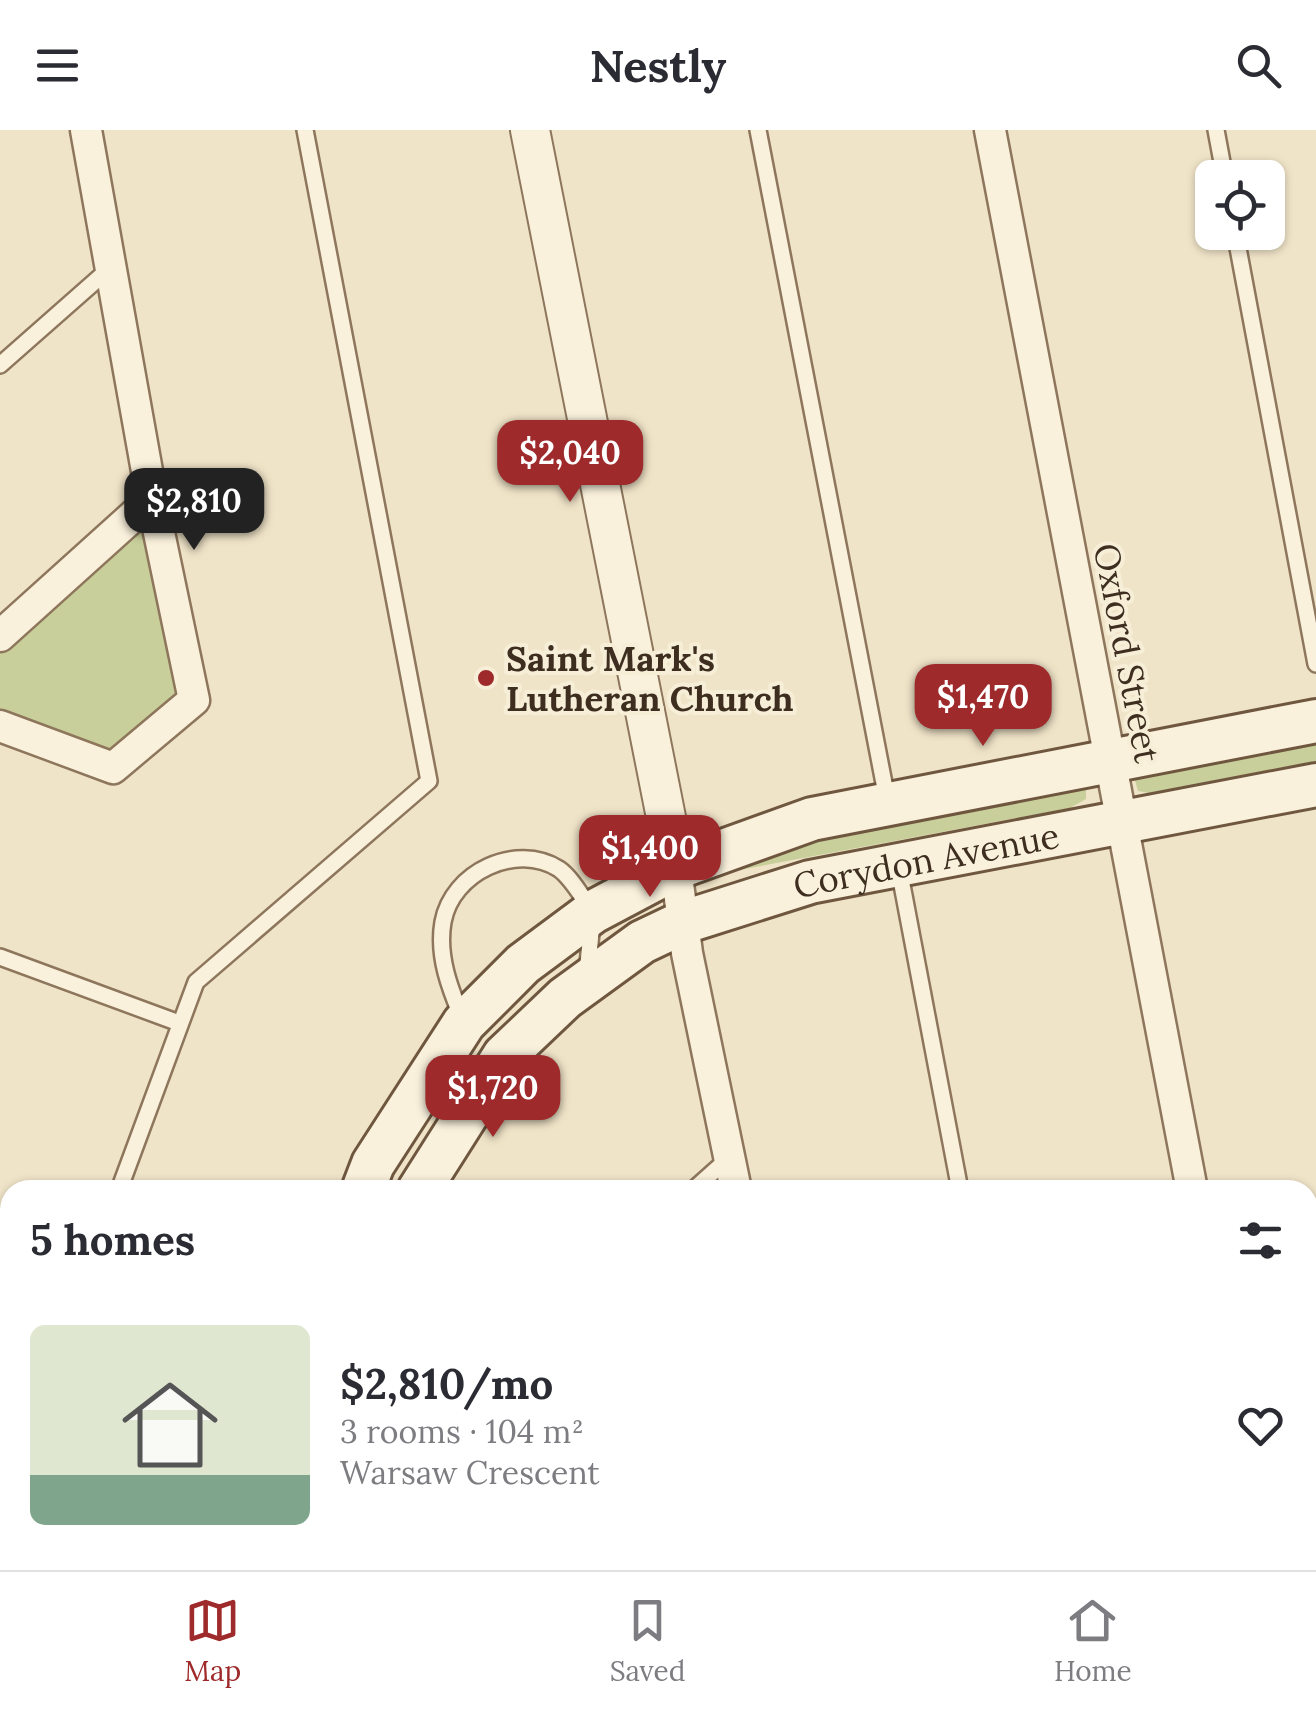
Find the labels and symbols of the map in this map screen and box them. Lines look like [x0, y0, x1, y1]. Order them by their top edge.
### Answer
pin: $2,040 [489, 420, 651, 505]
pin: $2,810 [113, 468, 275, 553]
street label: Oxford Street [1084, 540, 1170, 767]
place label: Saint Mark's Lutheran Church [506, 636, 794, 721]
pin: $1,470 [902, 664, 1064, 749]
marker: Saint Mark's Lutheran Church [475, 667, 497, 689]
street label: Corydon Avenue [787, 812, 1063, 908]
pin: $1,400 [569, 815, 731, 900]
pin: $1,720 [412, 1055, 574, 1140]

